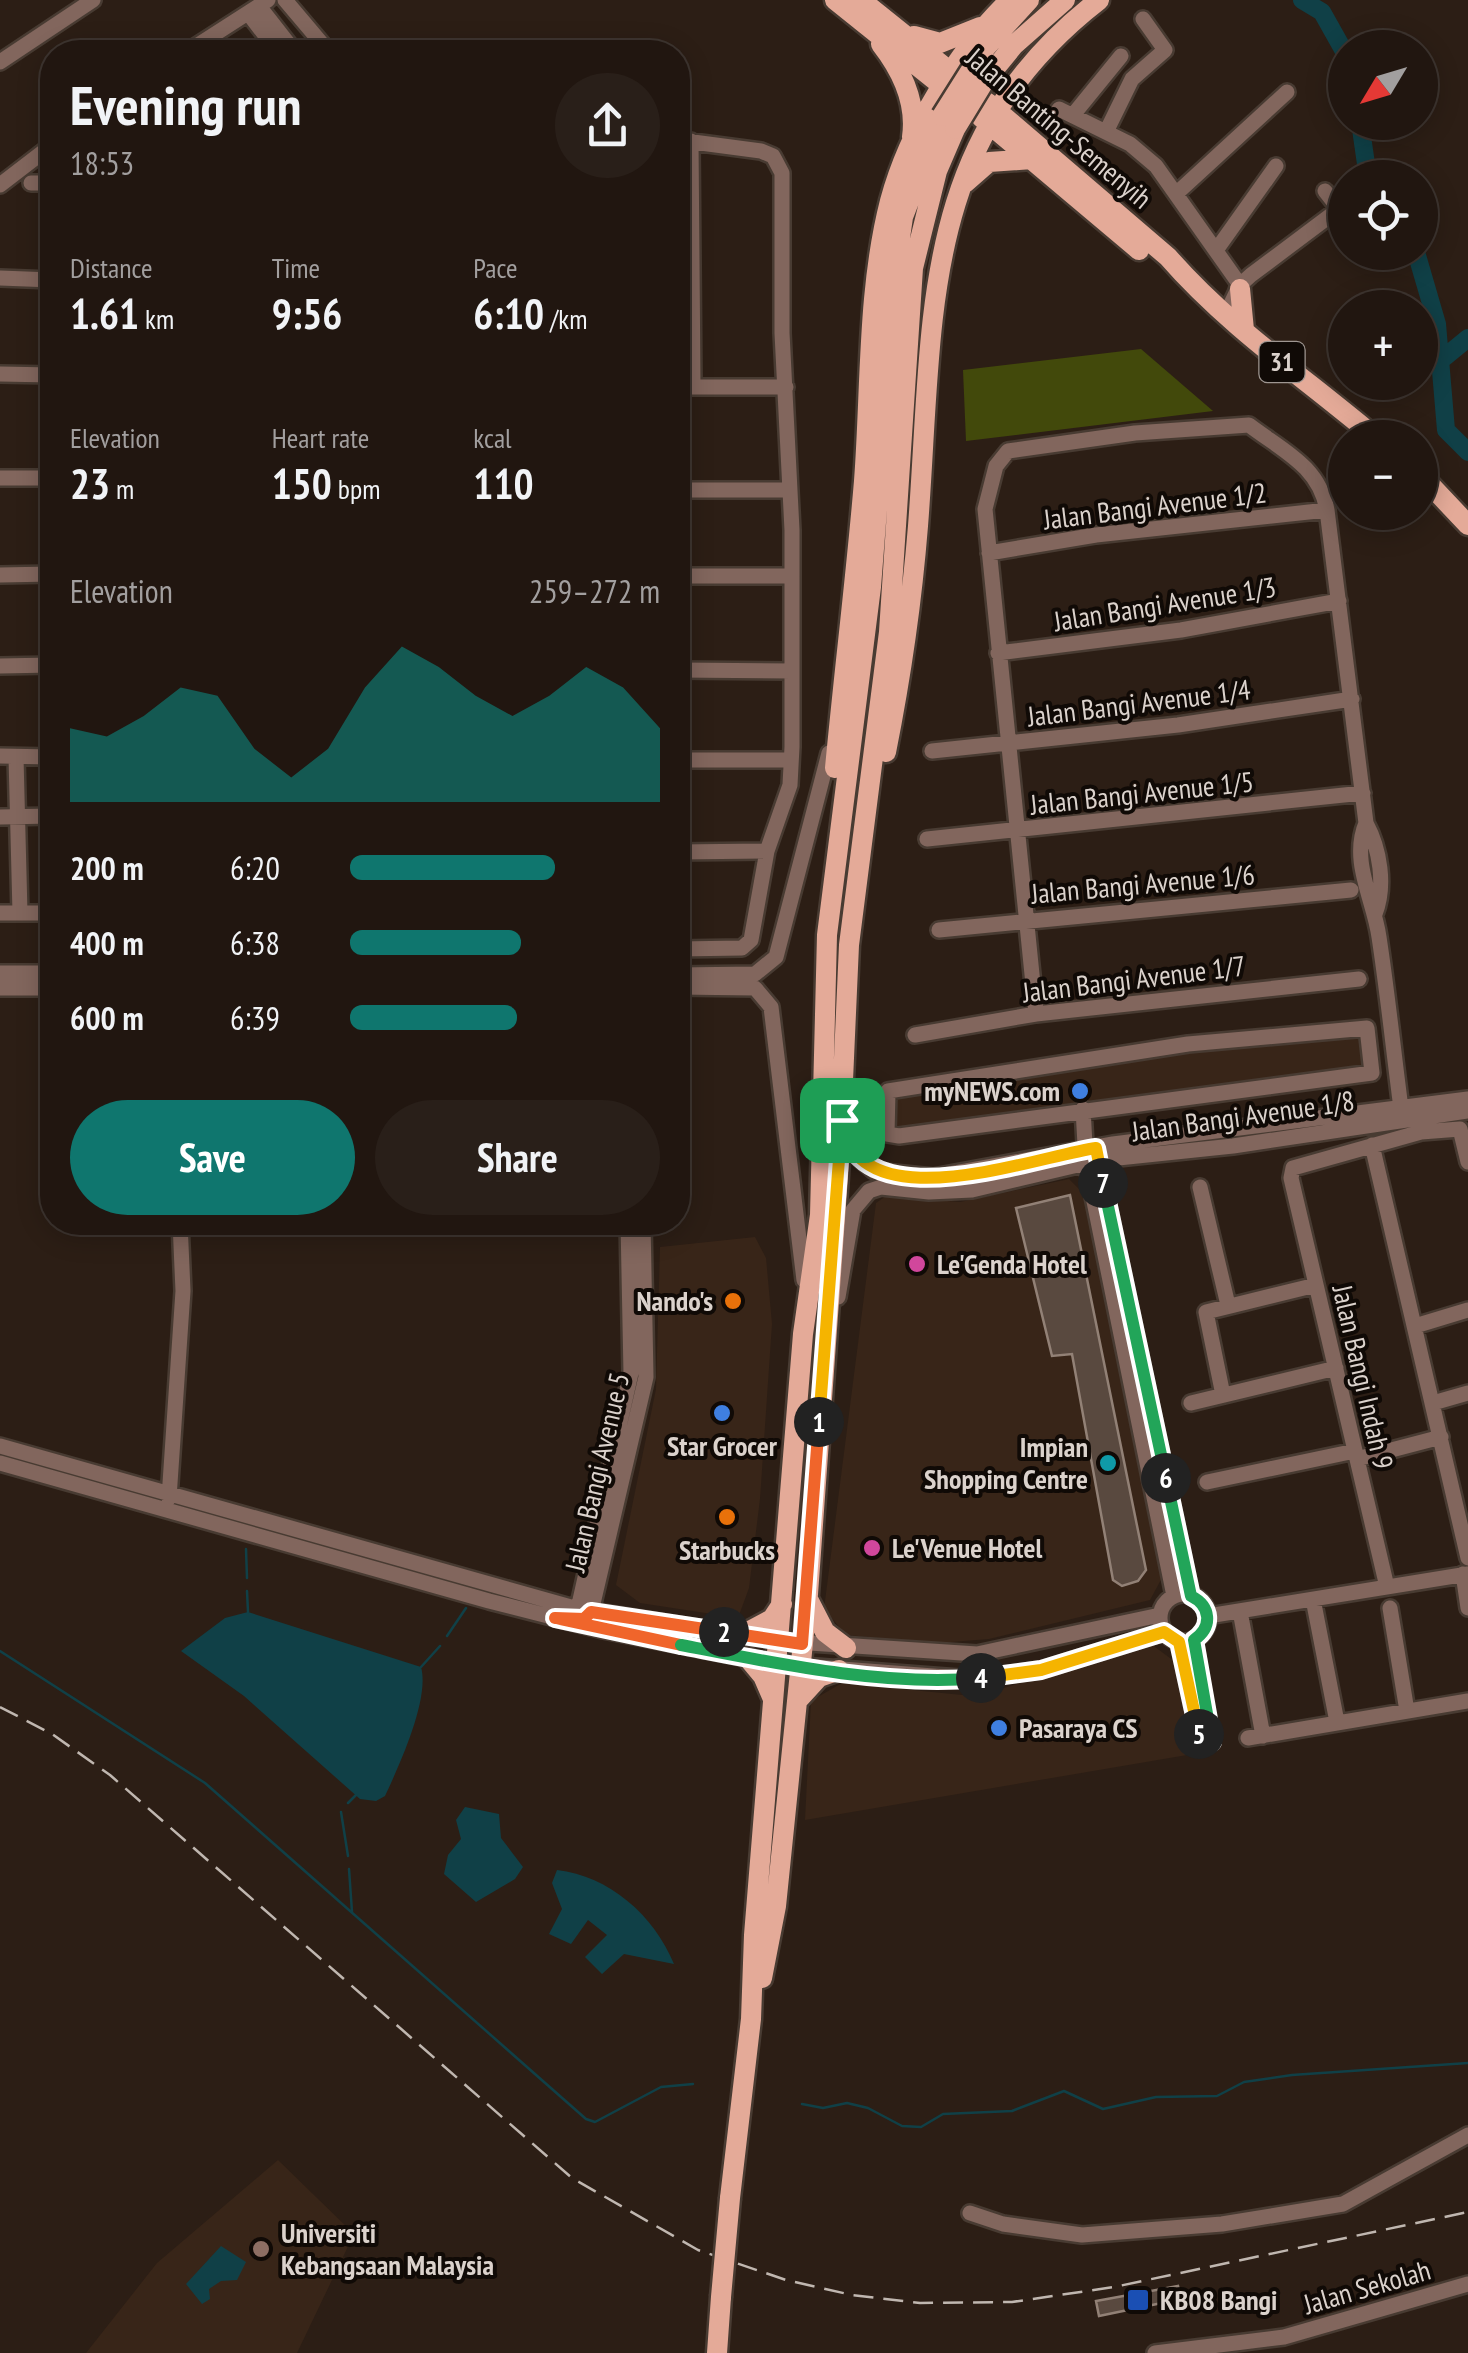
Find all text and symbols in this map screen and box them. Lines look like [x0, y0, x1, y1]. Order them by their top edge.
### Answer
north arrow [1328, 30, 1438, 140]
map controls [1328, 30, 1438, 530]
street label: Jalan Banting-Semenyih [958, 38, 1160, 216]
text: Evening run [70, 69, 302, 140]
button: share [555, 73, 660, 178]
text: 18:53 [70, 142, 134, 184]
button: locate [1328, 160, 1438, 270]
text: Distance [70, 249, 153, 286]
text: Time [272, 249, 320, 286]
text: Pace [473, 249, 517, 286]
text: 1.61 [70, 286, 139, 341]
text: 9:56 [272, 286, 342, 341]
text: 6:10 [473, 286, 544, 341]
button: + [1328, 290, 1438, 400]
text: km [139, 300, 174, 337]
text: /km [544, 300, 587, 337]
road number: 31 [1260, 342, 1304, 382]
text: Elevation [70, 419, 160, 456]
text: Heart rate [272, 419, 369, 456]
text: kcal [473, 419, 512, 456]
button: − [1328, 420, 1438, 530]
text: 23 [70, 456, 110, 511]
text: 150 [272, 456, 332, 511]
text: 110 [473, 456, 534, 511]
text: m [110, 470, 134, 507]
text: bpm [332, 470, 380, 507]
street label: Jalan Bangi Avenue 1/2 [1040, 473, 1268, 538]
street label: Jalan Bangi Avenue 1/3 [1050, 568, 1279, 639]
text: Elevation [70, 570, 173, 612]
text: 259–272 m [529, 570, 660, 612]
street label: Jalan Bangi Avenue 1/4 [1024, 670, 1253, 735]
street label: Jalan Bangi Avenue 1/5 [1028, 762, 1255, 823]
text: 200 m [70, 847, 144, 889]
text: 6:20 [230, 847, 280, 889]
street label: Jalan Bangi Avenue 1/6 [1029, 855, 1256, 912]
text: 400 m [70, 922, 144, 964]
text: 6:38 [230, 922, 280, 964]
street label: Jalan Bangi Avenue 1/7 [1019, 946, 1247, 1011]
text: 600 m [70, 997, 144, 1039]
text: 6:39 [230, 997, 280, 1039]
place label: myNEWS.com [924, 1072, 1060, 1109]
pin [800, 1078, 885, 1163]
marker: myNEWS.com [1069, 1080, 1091, 1102]
street label: Jalan Bangi Avenue 1/8 [1128, 1082, 1356, 1150]
icon: arrive [815, 1093, 870, 1148]
button: Save [70, 1100, 355, 1215]
button: Share [375, 1100, 660, 1215]
pin: 7 [1078, 1158, 1128, 1208]
text: 7 [1096, 1164, 1110, 1201]
place label: Le'Genda Hotel [937, 1245, 1087, 1282]
marker: Le'Genda Hotel [906, 1253, 928, 1275]
street label: Jalan Bangi Indah 9 [1324, 1280, 1403, 1472]
place label: Nando's [636, 1282, 713, 1319]
marker: Nando's [722, 1290, 744, 1312]
street label: Jalan Bangi Avenue 5 [555, 1369, 637, 1576]
pin: 1 [794, 1397, 844, 1447]
marker: Star Grocer [711, 1402, 733, 1424]
text: 1 [812, 1403, 826, 1440]
place label: Star Grocer [667, 1427, 778, 1464]
place label: Impian Shopping Centre [924, 1428, 1088, 1497]
marker: Impian Shopping Centre [1097, 1452, 1119, 1474]
pin: 6 [1141, 1453, 1191, 1503]
text: 6 [1159, 1459, 1173, 1496]
marker: Starbucks [716, 1506, 738, 1528]
place label: Le'Venue Hotel [892, 1529, 1042, 1566]
place label: Starbucks [679, 1531, 775, 1568]
marker: Le'Venue Hotel [861, 1537, 883, 1559]
pin: 2 [699, 1607, 749, 1657]
text: 2 [717, 1613, 731, 1650]
pin: 4 [956, 1653, 1006, 1703]
text: 4 [974, 1659, 988, 1696]
place label: Pasaraya CS [1019, 1709, 1138, 1746]
pin: 5 [1174, 1709, 1224, 1759]
text: 5 [1192, 1715, 1206, 1752]
marker: Pasaraya CS [988, 1717, 1010, 1739]
place label: Universiti Kebangsaan Malaysia [281, 2214, 494, 2283]
marker: Universiti Kebangsaan Malaysia [250, 2238, 272, 2260]
street label: Jalan Sekolah [1298, 2251, 1435, 2323]
place label: KB08 Bangi [1160, 2281, 1277, 2318]
marker: KB08 Bangi [1125, 2287, 1151, 2313]

